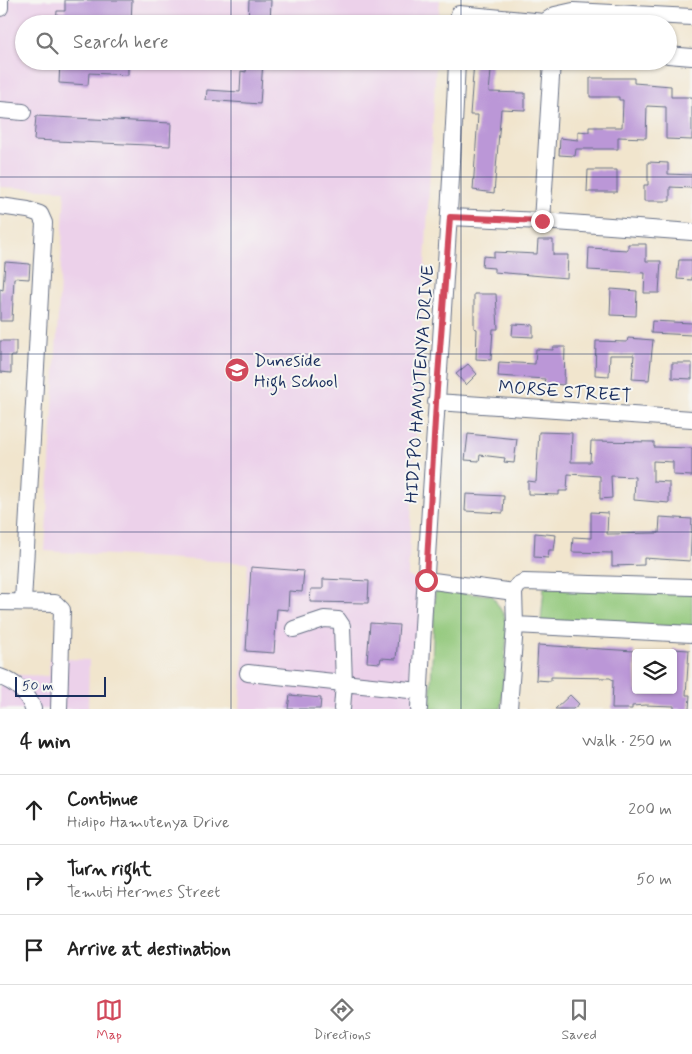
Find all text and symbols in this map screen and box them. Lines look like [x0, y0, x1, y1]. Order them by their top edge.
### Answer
search box [15, 15, 677, 70]
icon: search [33, 29, 61, 57]
text: Search here [73, 30, 169, 55]
route end [531, 210, 554, 233]
street label: HIDIPO HAMUTENYA DRIVE [400, 264, 440, 504]
place label: Duneside High School [254, 349, 338, 396]
school or university icon: Duneside High School [224, 357, 250, 383]
street label: MORSE STREET [498, 375, 632, 409]
route start [415, 569, 438, 592]
map controls [632, 649, 677, 694]
button: layers [632, 649, 677, 694]
scale bar [15, 674, 106, 697]
text: 50 m [22, 677, 53, 695]
text: 4 min [20, 728, 71, 756]
text: Walk · 250 m [582, 731, 672, 752]
text: Continue [67, 787, 138, 812]
icon: ahead [20, 796, 48, 824]
text: 200 m [628, 799, 672, 820]
text: Hidipo Hamutenya Drive [67, 812, 230, 833]
text: Turn right [67, 857, 151, 882]
icon: right [20, 866, 48, 894]
text: 50 m [636, 869, 672, 890]
text: Temuti Hermes Street [67, 882, 220, 903]
icon: arrive [20, 936, 48, 964]
text: Arrive at destination [67, 937, 231, 962]
tab: Map [95, 996, 123, 1044]
tab: Directions [314, 996, 371, 1044]
tab: Saved [561, 996, 597, 1044]

